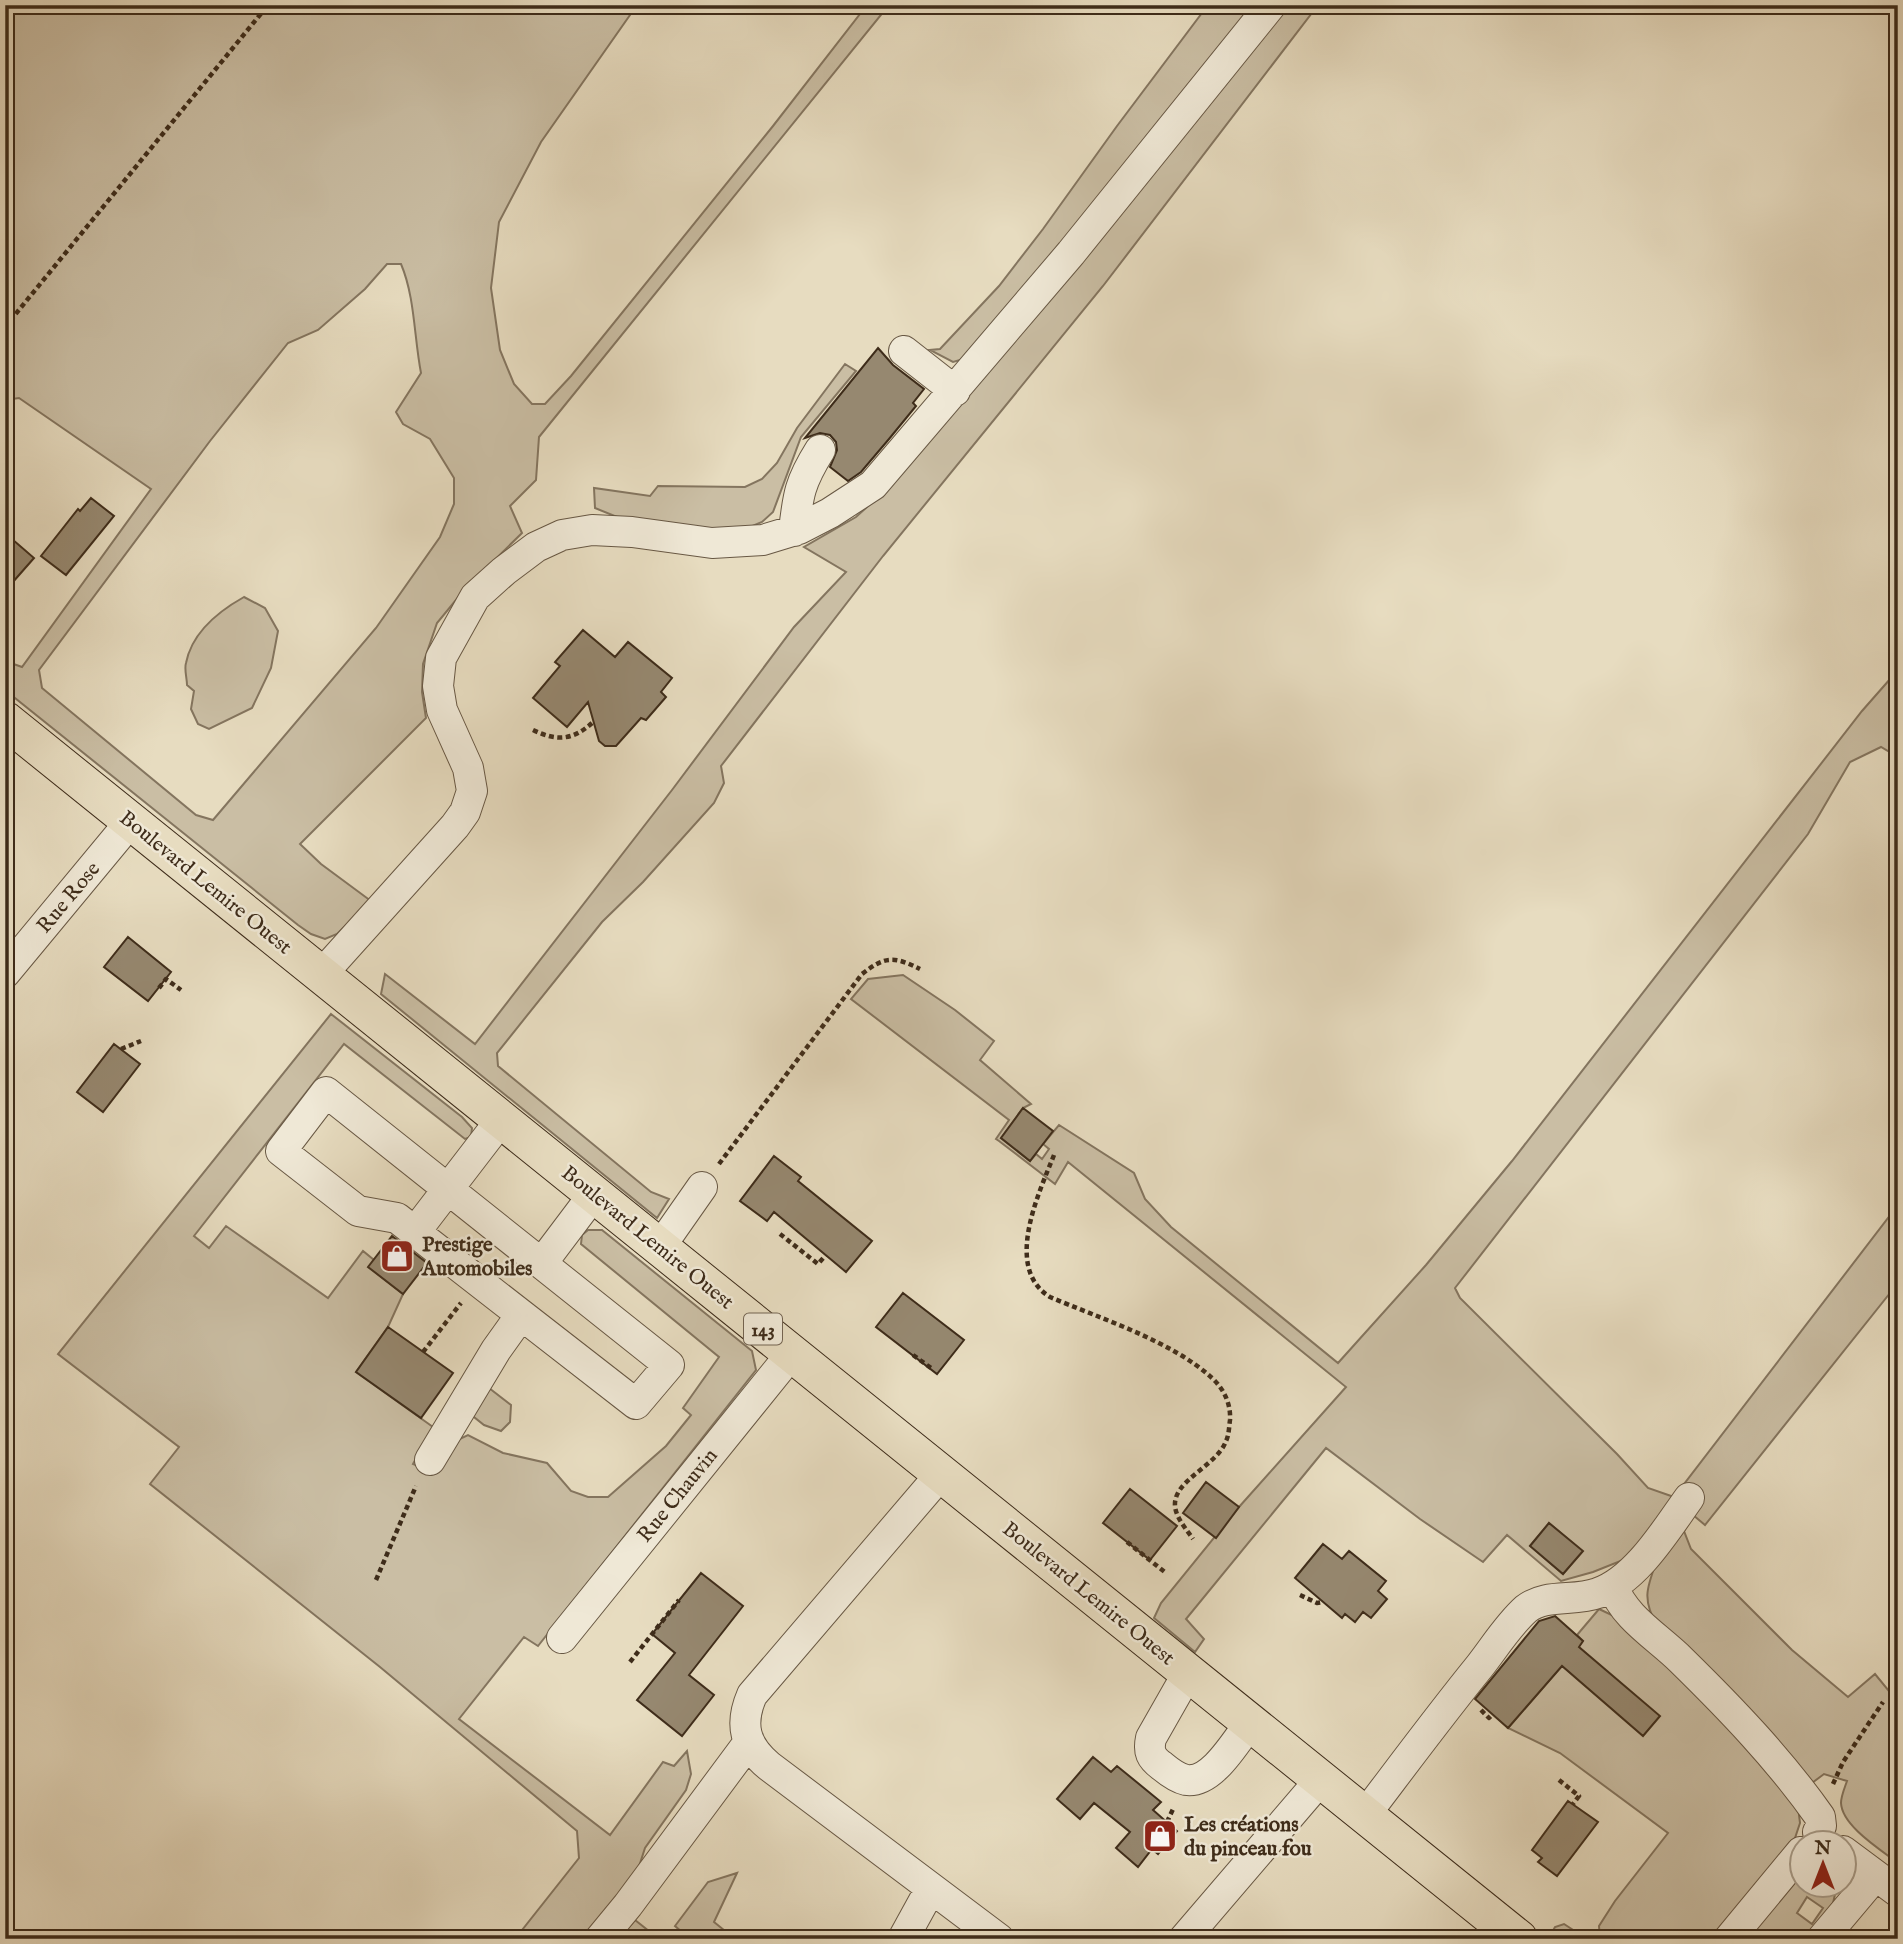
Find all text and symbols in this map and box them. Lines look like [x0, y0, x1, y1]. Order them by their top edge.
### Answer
street label: Boulevard Lemire Ouest [113, 805, 297, 961]
street label: Rue Rose [31, 856, 107, 939]
street label: Boulevard Lemire Ouest [555, 1160, 739, 1316]
place label: Prestige Automobiles [421, 1232, 532, 1283]
shop icon: Prestige Automobiles [378, 1237, 416, 1275]
road number: 143 [744, 1314, 782, 1344]
street label: Rue Chauvin [632, 1443, 724, 1548]
street label: Boulevard Lemire Ouest [996, 1516, 1180, 1672]
place label: Les créations du pinceau fou [1184, 1812, 1312, 1863]
shop icon: Les créations du pinceau fou [1141, 1817, 1179, 1855]
north arrow [1787, 1828, 1857, 1898]
text: N [1814, 1837, 1832, 1861]

